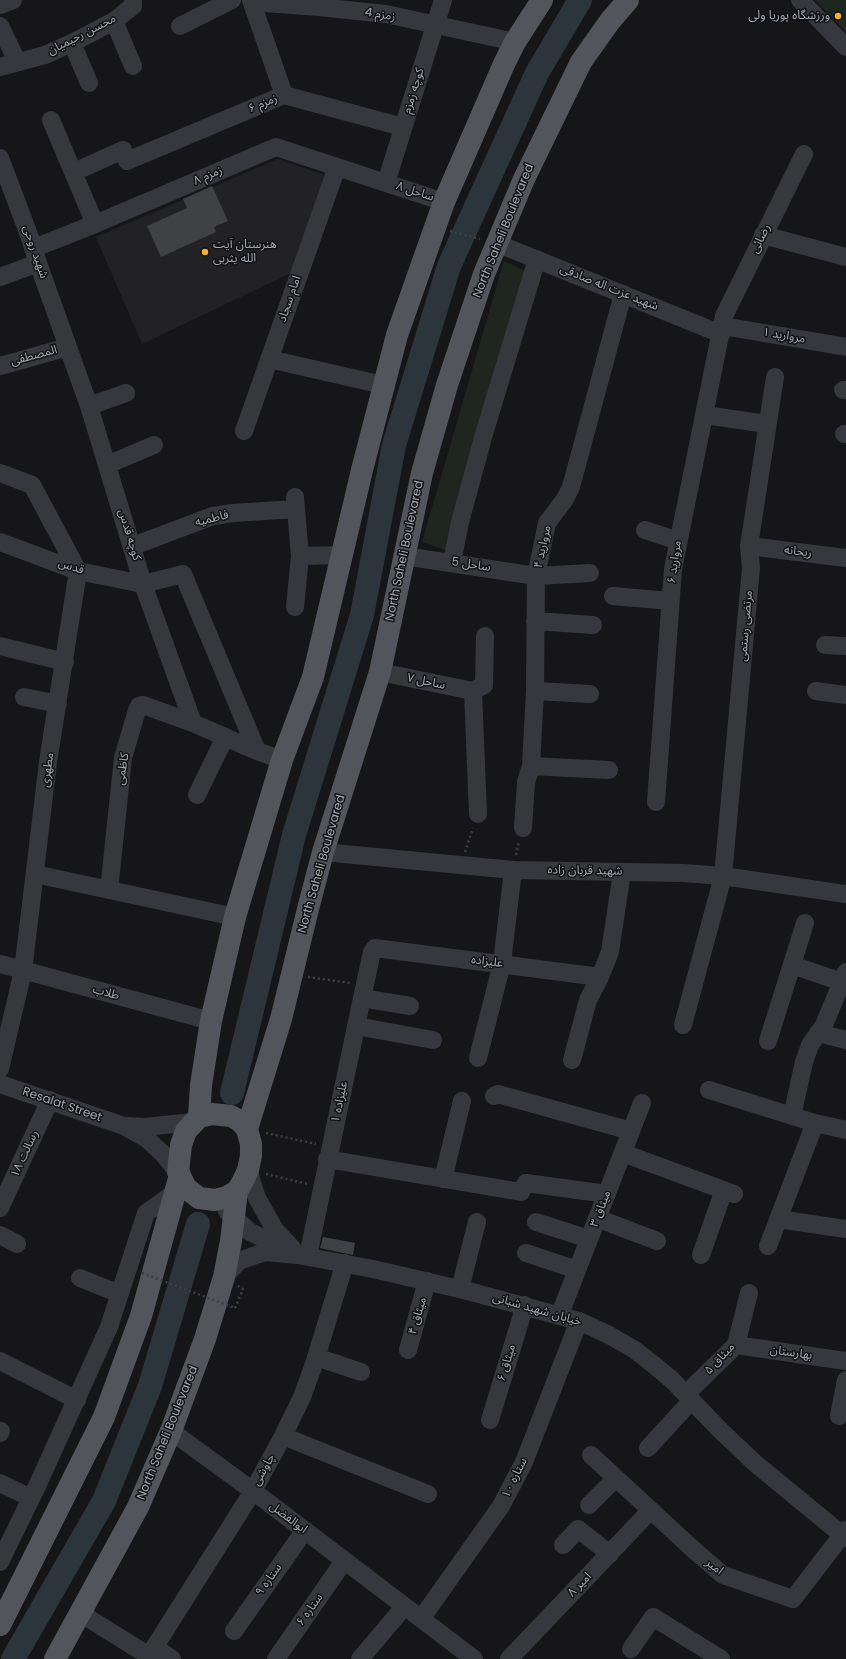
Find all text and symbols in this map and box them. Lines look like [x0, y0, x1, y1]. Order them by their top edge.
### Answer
street label: زمزم 4 [364, 5, 396, 25]
place label: ورزشگاه پوریا ولی [748, 9, 830, 23]
marker: ورزشگاه پوریا ولی [833, 11, 843, 21]
street label: محسن رحیمیان [45, 12, 119, 58]
street label: کوچه زمزم [400, 66, 428, 116]
street label: زمزم ۶ [246, 91, 280, 117]
street label: North Saheli Boulevared [471, 162, 537, 300]
street label: زمزم ۸ [191, 163, 225, 189]
street label: ساحل ۸ [394, 179, 436, 205]
street label: رضائی [748, 222, 774, 256]
street label: شهید روحی [19, 224, 51, 280]
place label: هنرستان آیت الله یثربی [213, 238, 277, 266]
marker: هنرستان آیت الله یثربی [200, 247, 210, 257]
street label: شهید عزت اله صادقی [558, 262, 660, 314]
street label: امام سجاد [275, 274, 305, 324]
street label: مروارید ۱ [761, 325, 807, 347]
street label: المصطفی [9, 343, 59, 369]
street label: North Saheli Boulevared [383, 479, 427, 623]
street label: کوچه قدس [114, 508, 144, 562]
street label: فاطمیه [194, 508, 230, 530]
street label: مروارید ۴ [531, 524, 555, 570]
street label: مروارید ۶ [665, 540, 685, 584]
street label: ریحانه [783, 543, 813, 561]
street label: ساحل 5 [450, 555, 492, 575]
street label: قدس [56, 556, 86, 578]
street label: مرتضی رستمی [736, 590, 756, 662]
street label: ساحل ۷ [406, 671, 446, 693]
street label: مطهری [38, 752, 58, 788]
street label: کاظمی [113, 752, 133, 786]
street label: North Saheli Boulevared [295, 793, 349, 935]
street label: شهید قربان زاده [547, 863, 623, 879]
street label: علیزاده [470, 953, 504, 971]
street label: طلاب [91, 983, 121, 1003]
street label: علیزاده ۱ [329, 1080, 351, 1124]
street label: Resalat Street [20, 1085, 104, 1125]
street label: رسالت ۱۸ [8, 1128, 42, 1180]
street label: میثاق ۳ [587, 1189, 615, 1229]
street label: خیابان شهید شبانی [491, 1290, 583, 1330]
street label: میثاق ۴ [406, 1296, 430, 1336]
street label: میثاق ۵ [702, 1340, 738, 1378]
street label: میثاق ۶ [495, 1343, 519, 1383]
street label: بهارستان [769, 1343, 813, 1363]
street label: North Saheli Boulevared [135, 1364, 201, 1502]
street label: چاوشی [249, 1452, 279, 1488]
street label: ستاره ۱۰ [499, 1455, 531, 1501]
street label: ابوالفضل [266, 1499, 310, 1537]
street label: امیر [702, 1556, 726, 1578]
street label: ستاره ۹ [253, 1561, 285, 1599]
street label: امیر ۸ [565, 1570, 595, 1600]
street label: ستاره ۶ [294, 1591, 326, 1629]

